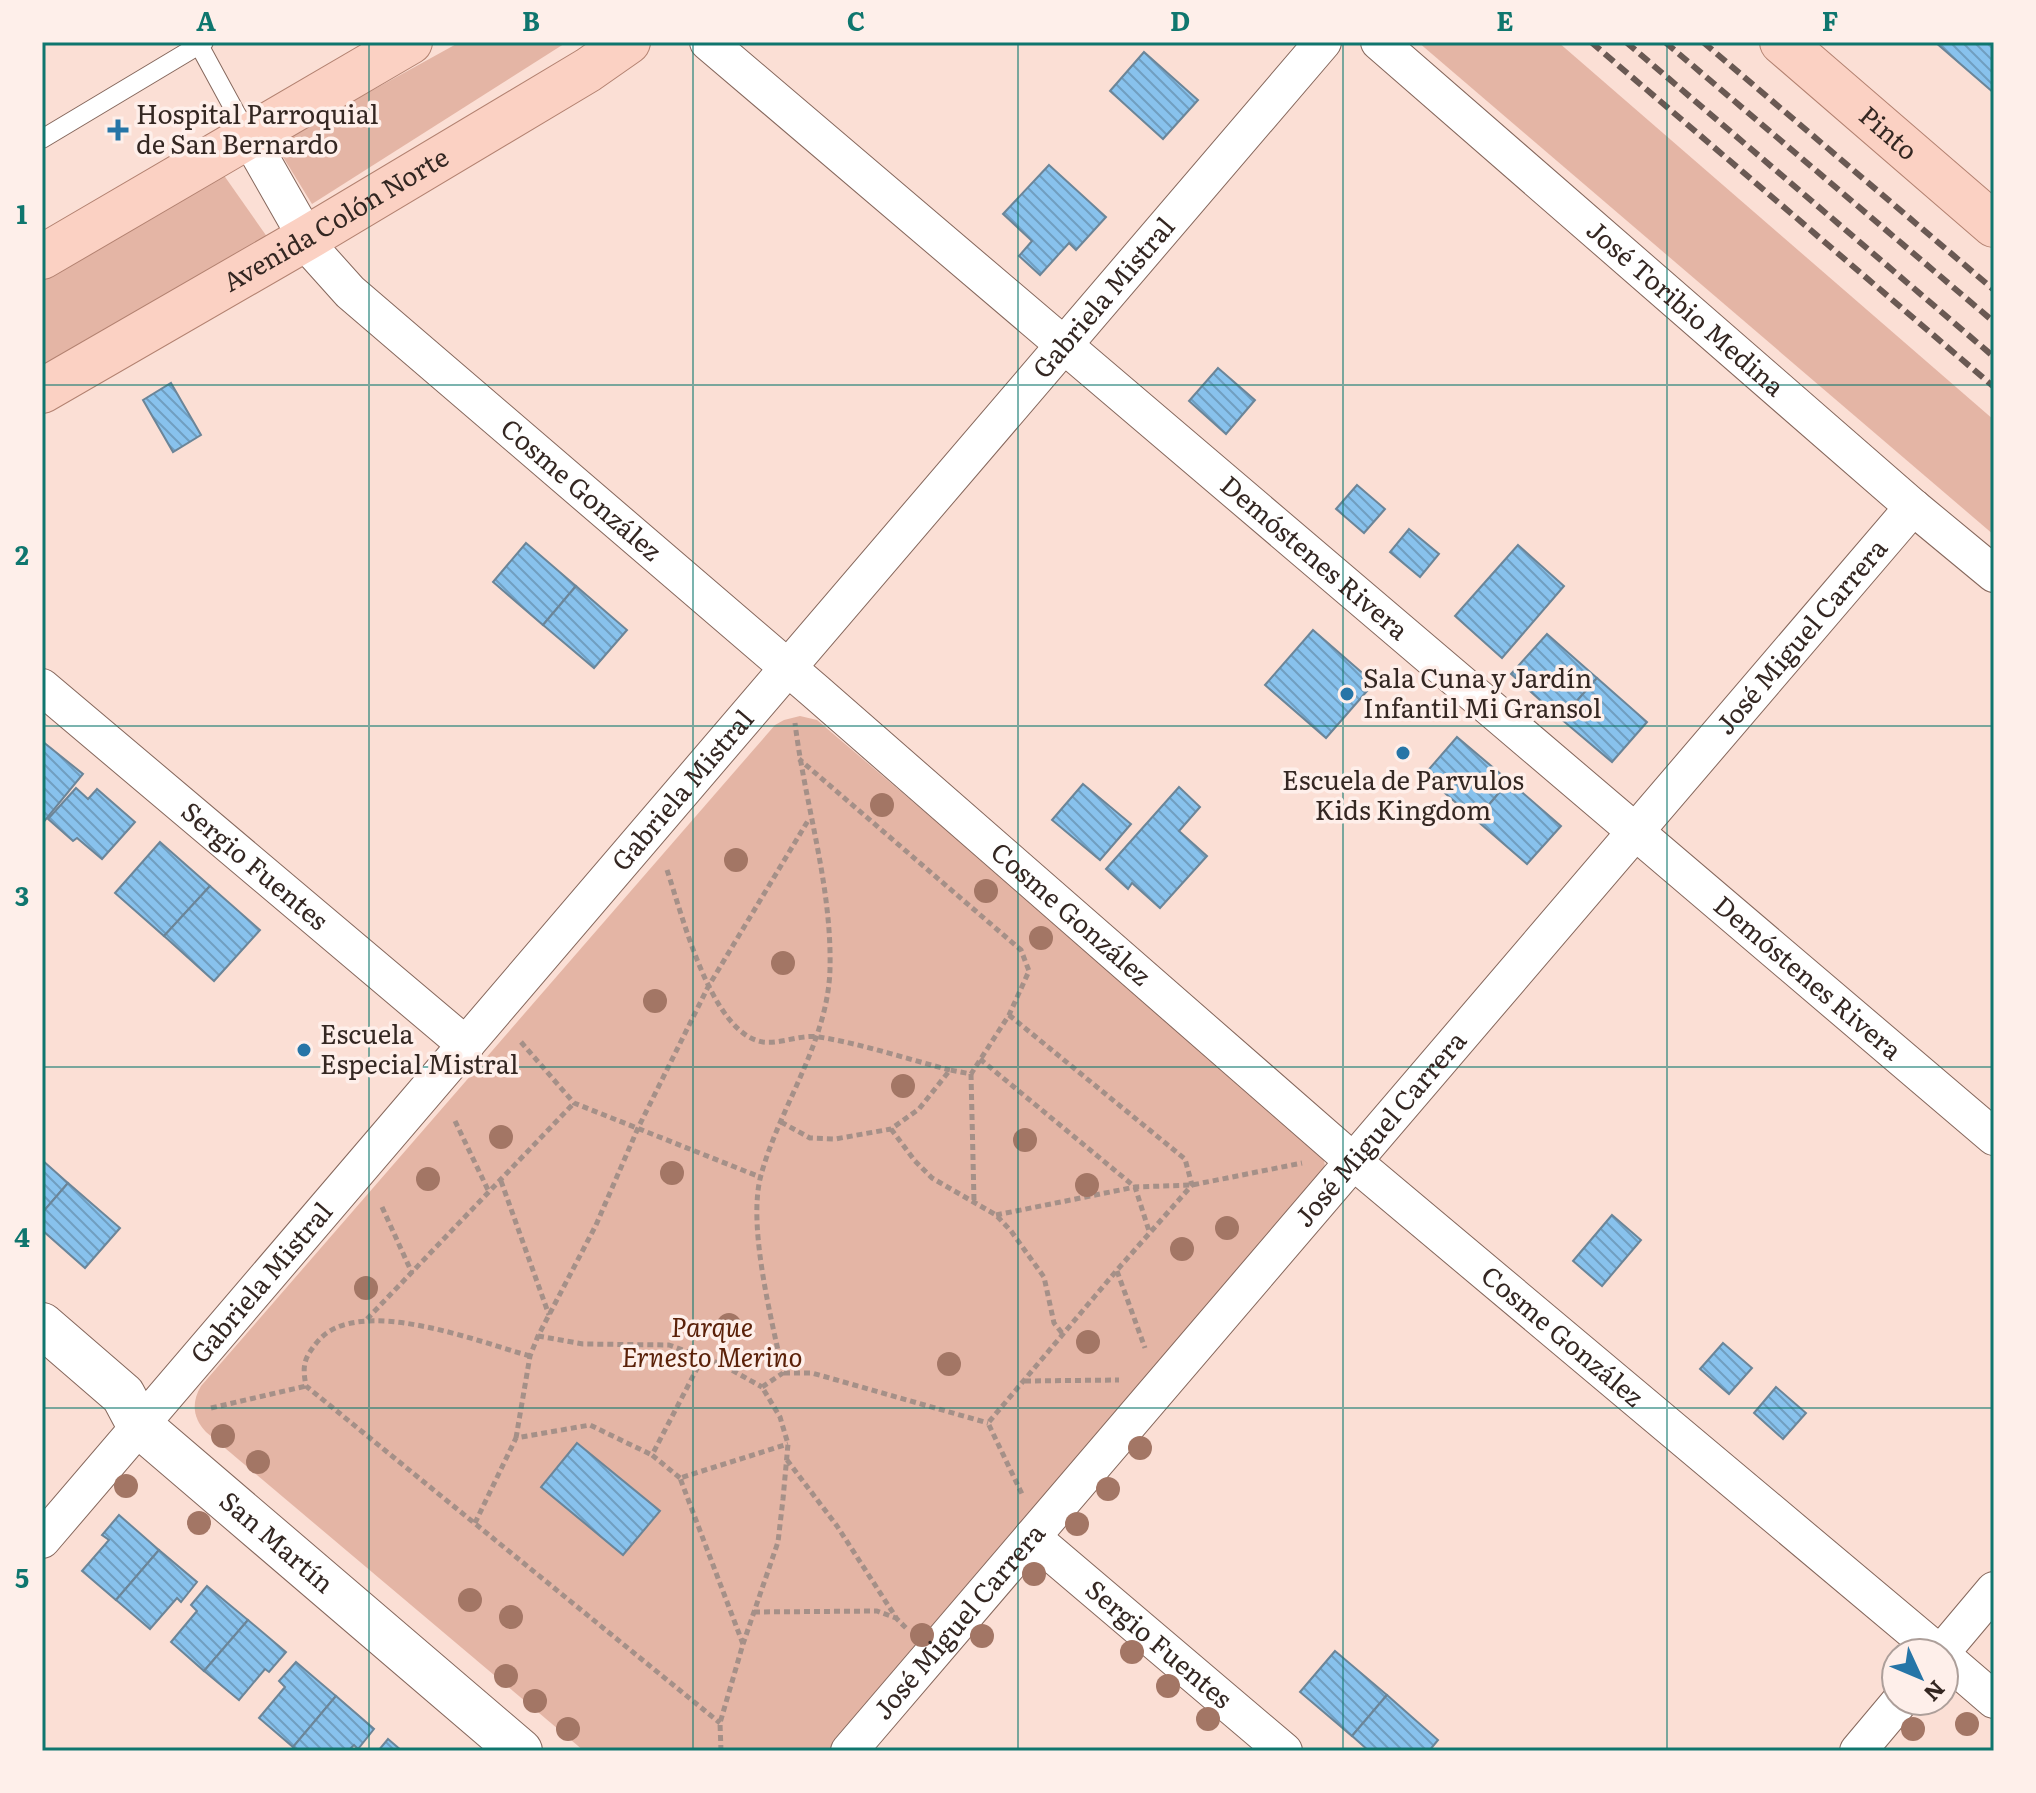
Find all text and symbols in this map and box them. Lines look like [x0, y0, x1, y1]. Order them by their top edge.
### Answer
text: A [196, 0, 216, 39]
text: B [522, 0, 540, 39]
text: C [847, 0, 865, 39]
text: D [1170, 0, 1190, 39]
text: E [1496, 0, 1514, 39]
text: F [1822, 0, 1838, 39]
place label: Hospital Parroquial de San Bernardo [136, 93, 379, 162]
street label: Pinto [1852, 95, 1927, 168]
marker: Hospital Parroquial de San Bernardo [107, 119, 129, 141]
street label: Avenida Colón Norte [214, 136, 455, 300]
text: 1 [17, 193, 28, 232]
street label: Gabriela Mistral [1022, 207, 1182, 386]
street label: José Toribio Medina [1579, 209, 1794, 404]
street label: Cosme González [493, 408, 672, 569]
street label: Demóstenes Rivera [1213, 465, 1418, 648]
street label: José Miguel Carrera [1705, 529, 1895, 742]
text: 2 [15, 534, 29, 573]
place label: Sala Cuna y Jardín Infantil Mi Gransol [1363, 657, 1602, 726]
marker: Sala Cuna y Jardín Infantil Mi Gransol [1338, 685, 1356, 703]
street label: Gabriela Mistral [601, 700, 761, 878]
marker: Escuela de Parvulos Kids Kingdom [1394, 744, 1412, 762]
place label: Escuela de Parvulos Kids Kingdom [1282, 759, 1524, 828]
street label: Sergio Fuentes [174, 791, 338, 938]
street label: Cosme González [984, 831, 1161, 993]
text: 3 [15, 875, 29, 914]
street label: Demóstenes Rivera [1706, 885, 1912, 1068]
place label: Escuela Especial Mistral [320, 1013, 519, 1082]
street label: José Miguel Carrera [1284, 1021, 1474, 1234]
marker: Escuela Especial Mistral [295, 1041, 313, 1059]
street label: Gabriela Mistral [180, 1192, 340, 1371]
text: 4 [14, 1216, 30, 1255]
street label: Cosme González [1474, 1255, 1653, 1414]
park label: Parque Ernesto Merino [621, 1306, 803, 1375]
street label: San Martín [212, 1481, 344, 1601]
street label: José Miguel Carrera [863, 1514, 1053, 1727]
text: 5 [15, 1557, 29, 1596]
street label: Sergio Fuentes [1078, 1569, 1242, 1716]
north arrow [1880, 1637, 1960, 1717]
text: N [1917, 1674, 1954, 1710]

